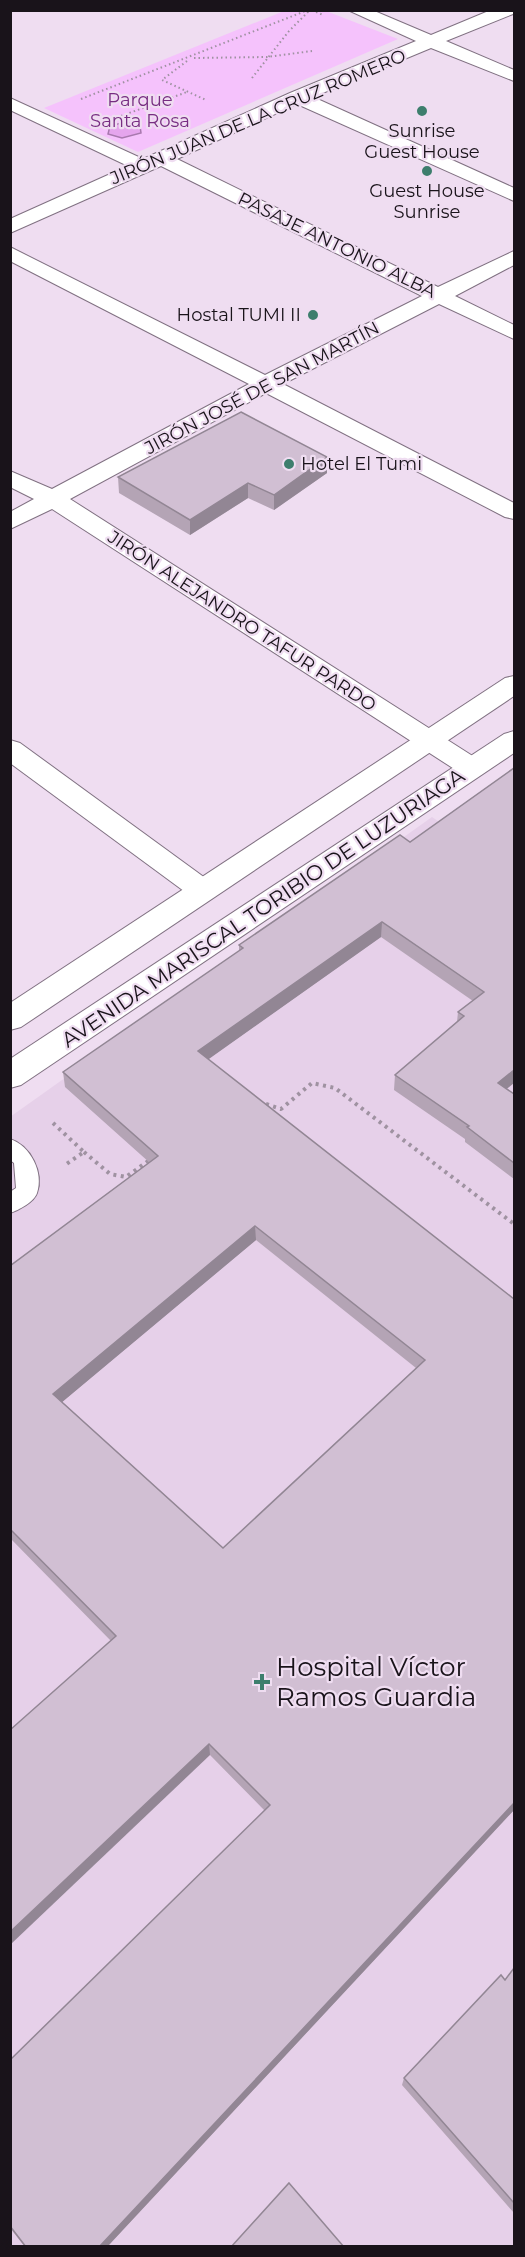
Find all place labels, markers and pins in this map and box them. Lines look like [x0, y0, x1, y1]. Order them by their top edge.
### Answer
marker: Sunrise Guest House [415, 104, 429, 118]
place label: Sunrise Guest House [364, 120, 480, 163]
marker: Guest House Sunrise [420, 164, 434, 178]
place label: Guest House Sunrise [369, 180, 485, 223]
place label: Hostal TUMI II [177, 304, 301, 326]
marker: Hostal TUMI II [306, 308, 320, 322]
place label: Hotel El Tumi [301, 453, 422, 475]
marker: Hotel El Tumi [282, 457, 296, 471]
place label: Hospital Víctor Ramos Guardia [276, 1651, 476, 1713]
marker: Hospital Víctor Ramos Guardia [253, 1673, 271, 1691]

